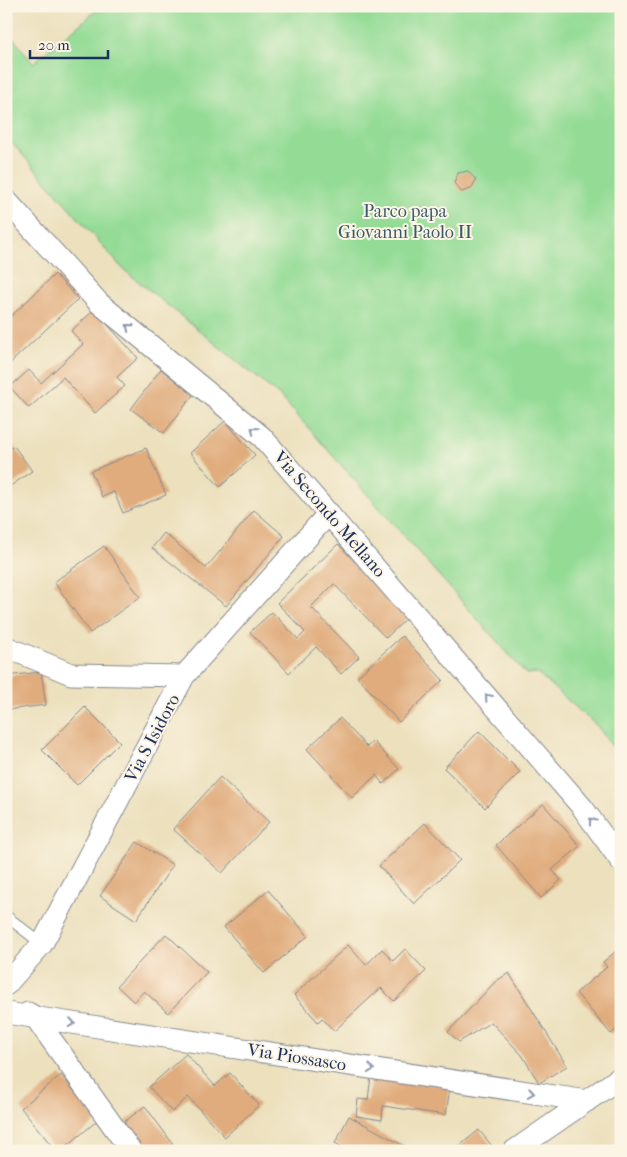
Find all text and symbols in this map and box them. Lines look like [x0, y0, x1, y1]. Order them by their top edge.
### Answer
scale bar [30, 28, 108, 60]
text: 20 m [38, 36, 70, 54]
park label: Parco papa Giovanni Paolo II [338, 201, 472, 243]
one-way arrow [125, 323, 134, 332]
one-way arrow [251, 427, 260, 435]
street label: Via Secondo Mellano [268, 446, 390, 582]
street label: Via S Isidoro [120, 691, 184, 787]
one-way arrow [485, 694, 493, 703]
one-way arrow [590, 818, 598, 827]
one-way arrow [67, 1017, 76, 1027]
street label: Via Piossasco [245, 1039, 348, 1076]
one-way arrow [366, 1063, 375, 1073]
one-way arrow [527, 1088, 536, 1098]

